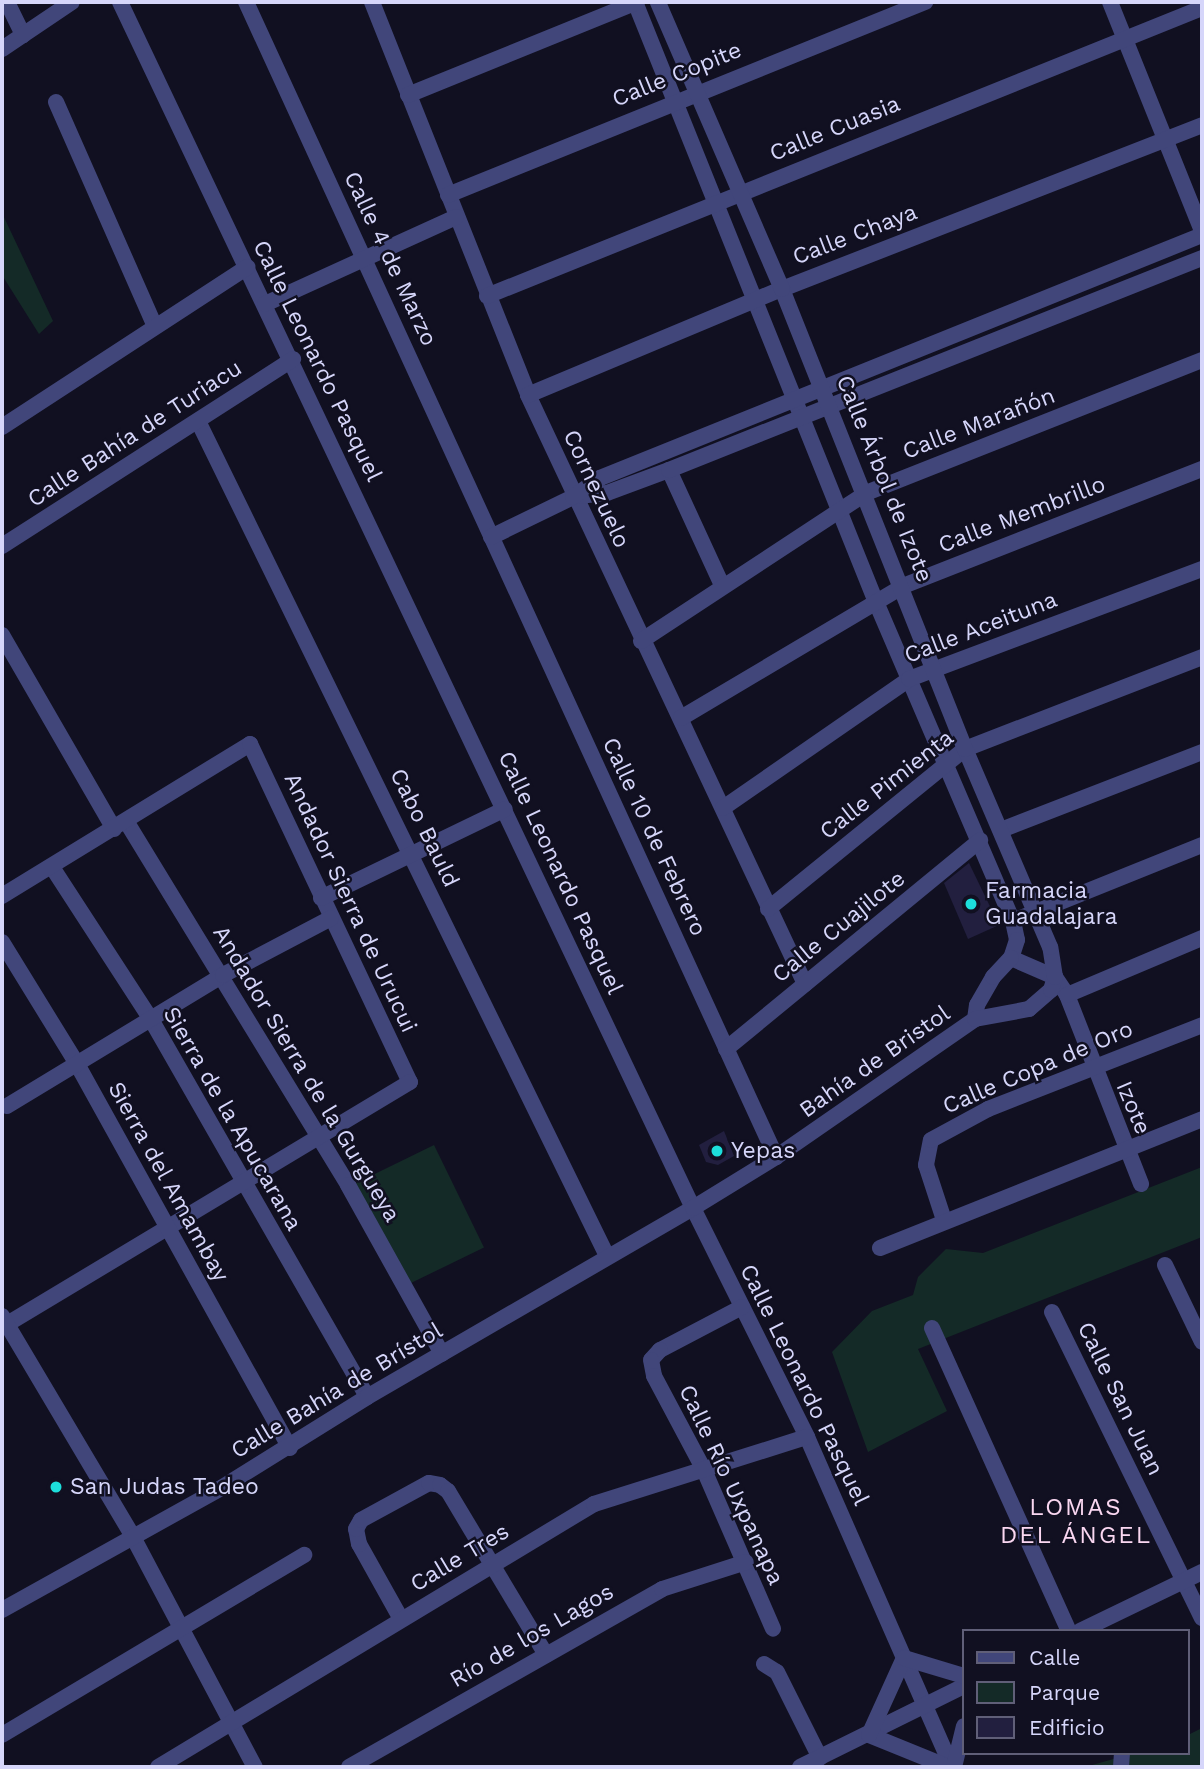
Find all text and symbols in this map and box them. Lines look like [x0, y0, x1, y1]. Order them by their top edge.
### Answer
street label: Calle Copite [608, 37, 746, 113]
street label: Calle Cuasia [766, 90, 904, 168]
street label: Calle 4 de Marzo [338, 167, 442, 351]
street label: Calle Chaya [789, 199, 921, 271]
street label: Calle Leonardo Pasquel [247, 236, 387, 486]
street label: Calle Bahía de Turiacu [22, 354, 248, 514]
street label: Calle Árbol de Izote [830, 371, 938, 587]
street label: Calle Marañón [899, 382, 1059, 466]
street label: Cornezuelo [557, 426, 635, 552]
street label: Calle Membrillo [935, 471, 1109, 559]
street label: Calle Aceituna [900, 586, 1062, 670]
street label: Calle Pimienta [815, 724, 959, 846]
street label: Calle 10 de Febrero [596, 733, 712, 941]
street label: Calle Leonardo Pasquel [492, 747, 628, 999]
street label: Cabo Bauld [383, 764, 465, 892]
street label: Andador Sierra de Urucui [277, 768, 423, 1038]
street label: Calle Cuajilote [767, 865, 911, 989]
place label: Farmacia Guadalajara [985, 877, 1118, 931]
marker: Farmacia Guadalajara [963, 896, 979, 912]
street label: Andador Sierra de la Gurgueya [206, 920, 406, 1228]
street label: Bahía de Bristol [794, 1000, 956, 1124]
street label: Sierra de la Apucarana [156, 1001, 308, 1237]
street label: Calle Copa de Oro [939, 1015, 1137, 1121]
street label: Sierra del Amambay [101, 1076, 235, 1288]
street label: Izote [1110, 1077, 1156, 1139]
place label: Yepas [731, 1137, 795, 1165]
marker: Yepas [709, 1143, 725, 1159]
street label: Calle Leonardo Pasquel [734, 1260, 874, 1510]
street label: Calle Bahía de Brístol [226, 1317, 448, 1465]
street label: Calle San Juan [1071, 1318, 1169, 1480]
street label: Calle Río Uxpanapa [673, 1381, 789, 1589]
place label: San Judas Tadeo [70, 1473, 260, 1501]
marker: San Judas Tadeo [48, 1479, 64, 1495]
district label: LOMAS DEL ÁNGEL [1000, 1494, 1152, 1550]
street label: Calle Tres [405, 1518, 515, 1598]
street label: Río de los Lagos [445, 1578, 619, 1694]
legend [962, 1629, 1190, 1755]
text: Calle [1029, 1645, 1080, 1670]
text: Parque [1029, 1680, 1100, 1705]
text: Edificio [1029, 1715, 1105, 1740]

